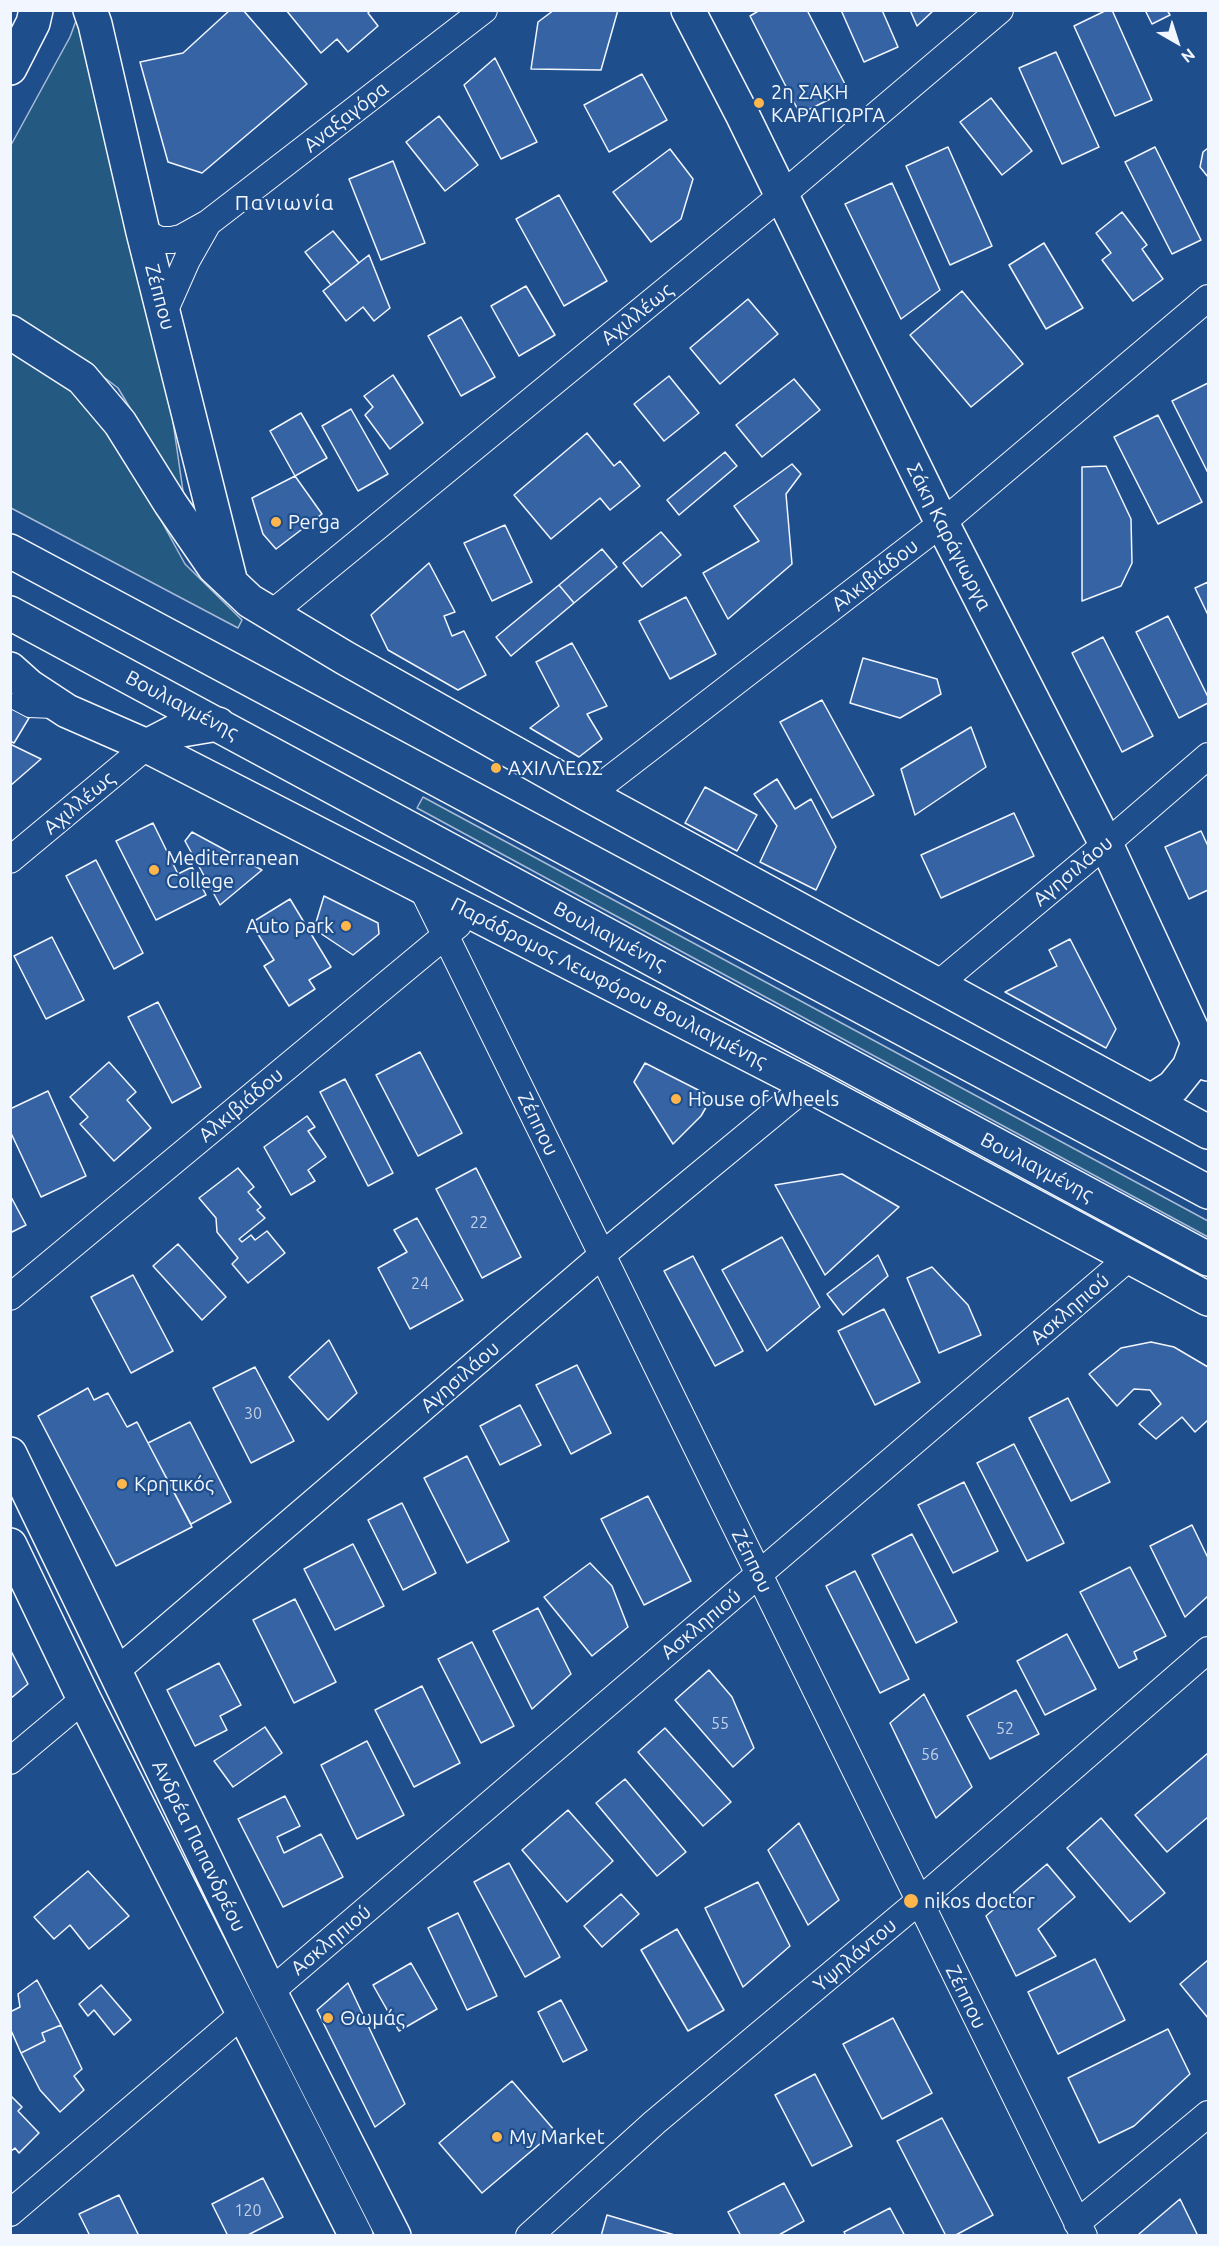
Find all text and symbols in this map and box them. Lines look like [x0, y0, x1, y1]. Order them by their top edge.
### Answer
north arrow [1147, 12, 1207, 72]
text: N [1178, 45, 1199, 67]
street label: Αναξαγόρα [299, 77, 393, 157]
place label: 2η ΣΑΚΗ ΚΑΡΑΓΙΩΡΓΑ [771, 80, 885, 127]
marker: 2η ΣΑΚΗ ΚΑΡΑΓΙΩΡΓΑ [752, 96, 766, 110]
district label: Πανιωνία [235, 190, 335, 216]
street label: Ζέππου [140, 261, 180, 333]
street label: Αχιλλέως [596, 278, 678, 350]
street label: Σάκη Καράγιωργα [902, 459, 996, 615]
place label: Perga [288, 510, 340, 534]
marker: Perga [269, 515, 283, 529]
street label: Αλκιβιάδου [827, 534, 923, 616]
street label: Βουλιαγμένης [122, 665, 242, 745]
place label: ΑΧΙΛΛΕΩΣ [508, 756, 603, 780]
marker: ΑΧΙΛΛΕΩΣ [489, 761, 503, 775]
street label: Αχιλλέως [39, 766, 119, 840]
street label: Αγησιλάου [1028, 831, 1118, 911]
place label: Mediterranean College [166, 846, 299, 893]
marker: Mediterranean College [147, 863, 161, 877]
street label: Παράδρομος Λεωφόρου Βουλιαγμένης [447, 892, 771, 1074]
street label: Βουλιαγμένης [550, 896, 670, 976]
place label: Auto park [246, 914, 334, 938]
marker: Auto park [339, 919, 353, 933]
street label: Αλκιβιάδου [194, 1063, 288, 1147]
place label: House of Wheels [688, 1087, 839, 1111]
street label: Ζέππου [512, 1088, 564, 1160]
marker: House of Wheels [669, 1092, 683, 1106]
street label: Βουλιαγμένης [977, 1127, 1097, 1207]
house number: 22 [470, 1213, 488, 1233]
street label: Ασκληπιού [1025, 1268, 1115, 1350]
house number: 24 [411, 1274, 429, 1294]
street label: Αγησιλάου [416, 1336, 504, 1418]
house number: 30 [244, 1404, 262, 1424]
place label: Κρητικός [134, 1472, 214, 1496]
marker: Κρητικός [115, 1477, 129, 1491]
street label: Ζέππου [726, 1525, 778, 1597]
street label: Ασκληπιού [656, 1584, 746, 1664]
house number: 55 [711, 1714, 729, 1734]
house number: 52 [996, 1719, 1014, 1739]
house number: 56 [921, 1745, 939, 1765]
street label: Ανδρέα Παπανδρέου [147, 1756, 251, 1936]
place label: nikos doctor [924, 1889, 1035, 1913]
marker: nikos doctor [902, 1892, 920, 1910]
street label: Ασκληπιού [286, 1900, 376, 1980]
street label: Υψηλάντου [808, 1913, 902, 1997]
street label: Ζέππου [940, 1961, 992, 2033]
place label: Θωμάς [340, 2006, 405, 2030]
marker: Θωμάς [321, 2011, 335, 2025]
place label: My Market [509, 2125, 604, 2149]
marker: My Market [490, 2130, 504, 2144]
house number: 120 [234, 2201, 262, 2221]

